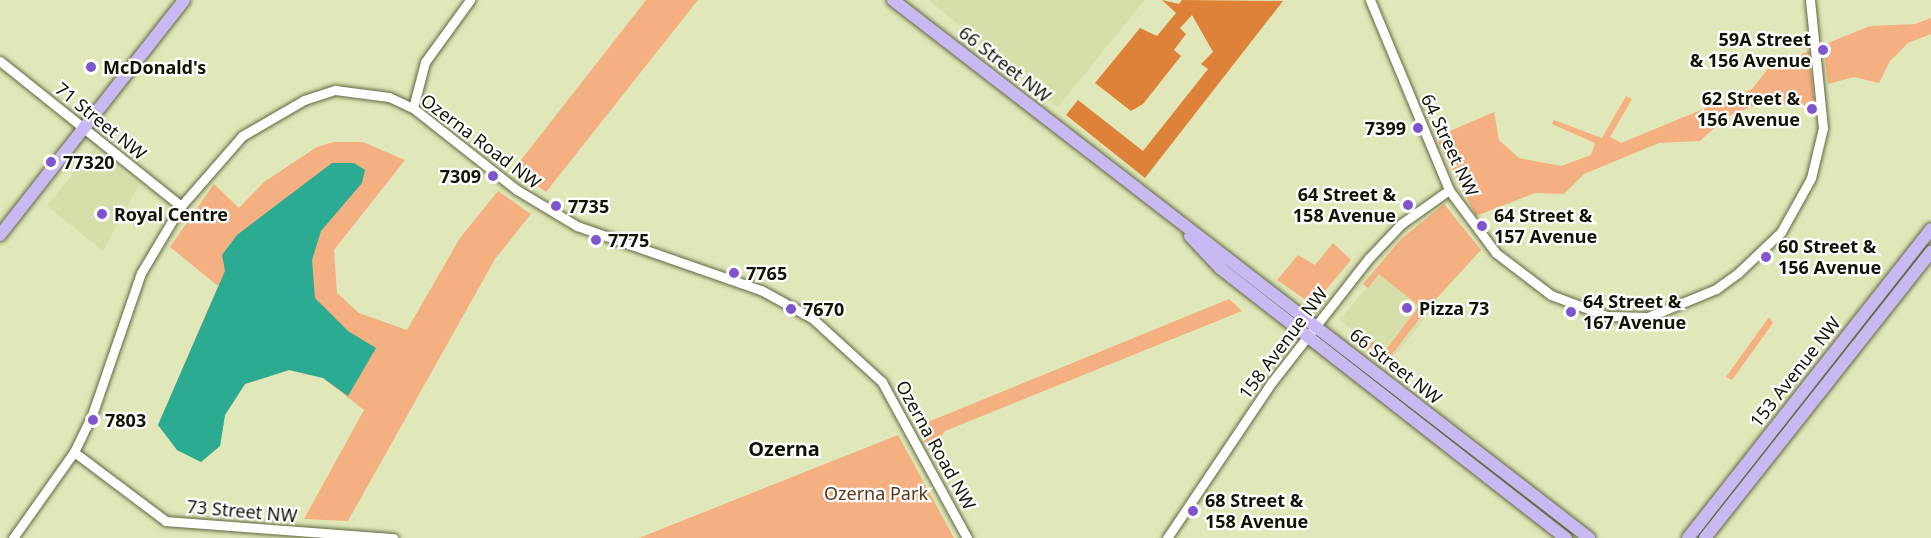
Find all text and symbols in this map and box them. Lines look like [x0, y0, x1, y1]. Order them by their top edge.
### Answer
street label: 66 Street NW [955, 21, 1055, 107]
place label: 59A Street & 156 Avenue [1690, 29, 1811, 72]
marker: 59A Street & 156 Avenue [1816, 43, 1830, 57]
place label: McDonald's [103, 56, 206, 78]
marker: McDonald's [84, 60, 98, 74]
street label: 71 Street NW [51, 78, 151, 164]
place label: 62 Street & 156 Avenue [1697, 88, 1800, 130]
street label: Ozerna Road NW [417, 89, 545, 193]
street label: 64 Street NW [1417, 90, 1483, 200]
marker: 62 Street & 156 Avenue [1805, 102, 1819, 116]
place label: 7399 [1365, 117, 1406, 139]
marker: 7399 [1411, 121, 1425, 135]
place label: 77320 [63, 151, 114, 173]
marker: 77320 [44, 155, 58, 169]
place label: 7309 [440, 165, 481, 187]
marker: 7309 [486, 169, 500, 183]
place label: 64 Street & 158 Avenue [1293, 184, 1396, 226]
place label: 7735 [568, 195, 609, 217]
marker: 64 Street & 158 Avenue [1401, 198, 1415, 212]
marker: 7735 [549, 199, 563, 213]
place label: Royal Centre [114, 203, 228, 225]
place label: 64 Street & 157 Avenue [1494, 205, 1597, 248]
marker: Royal Centre [95, 207, 109, 221]
marker: 64 Street & 157 Avenue [1475, 219, 1489, 233]
place label: 7775 [608, 229, 649, 251]
marker: 7775 [589, 233, 603, 247]
place label: 60 Street & 156 Avenue [1778, 236, 1881, 278]
marker: 60 Street & 156 Avenue [1759, 250, 1773, 264]
place label: 7765 [746, 262, 787, 284]
marker: 7765 [727, 266, 741, 280]
street label: 158 Avenue NW [1234, 283, 1332, 403]
place label: 64 Street & 167 Avenue [1583, 291, 1686, 334]
place label: Pizza 73 [1419, 297, 1489, 319]
place label: 7670 [803, 298, 844, 320]
marker: Pizza 73 [1400, 301, 1414, 315]
marker: 7670 [784, 302, 798, 316]
marker: 64 Street & 167 Avenue [1564, 305, 1578, 319]
street label: 153 Avenue NW [1745, 313, 1845, 431]
street label: 66 Street NW [1346, 323, 1446, 409]
street label: Ozerna Road NW [892, 377, 980, 513]
place label: 7803 [105, 409, 146, 431]
marker: 7803 [86, 413, 100, 427]
district label: Ozerna [748, 436, 820, 460]
park label: Ozerna Park [824, 482, 928, 504]
place label: 68 Street & 158 Avenue [1205, 490, 1308, 532]
street label: 73 Street NW [186, 495, 298, 527]
marker: 68 Street & 158 Avenue [1186, 504, 1200, 518]

